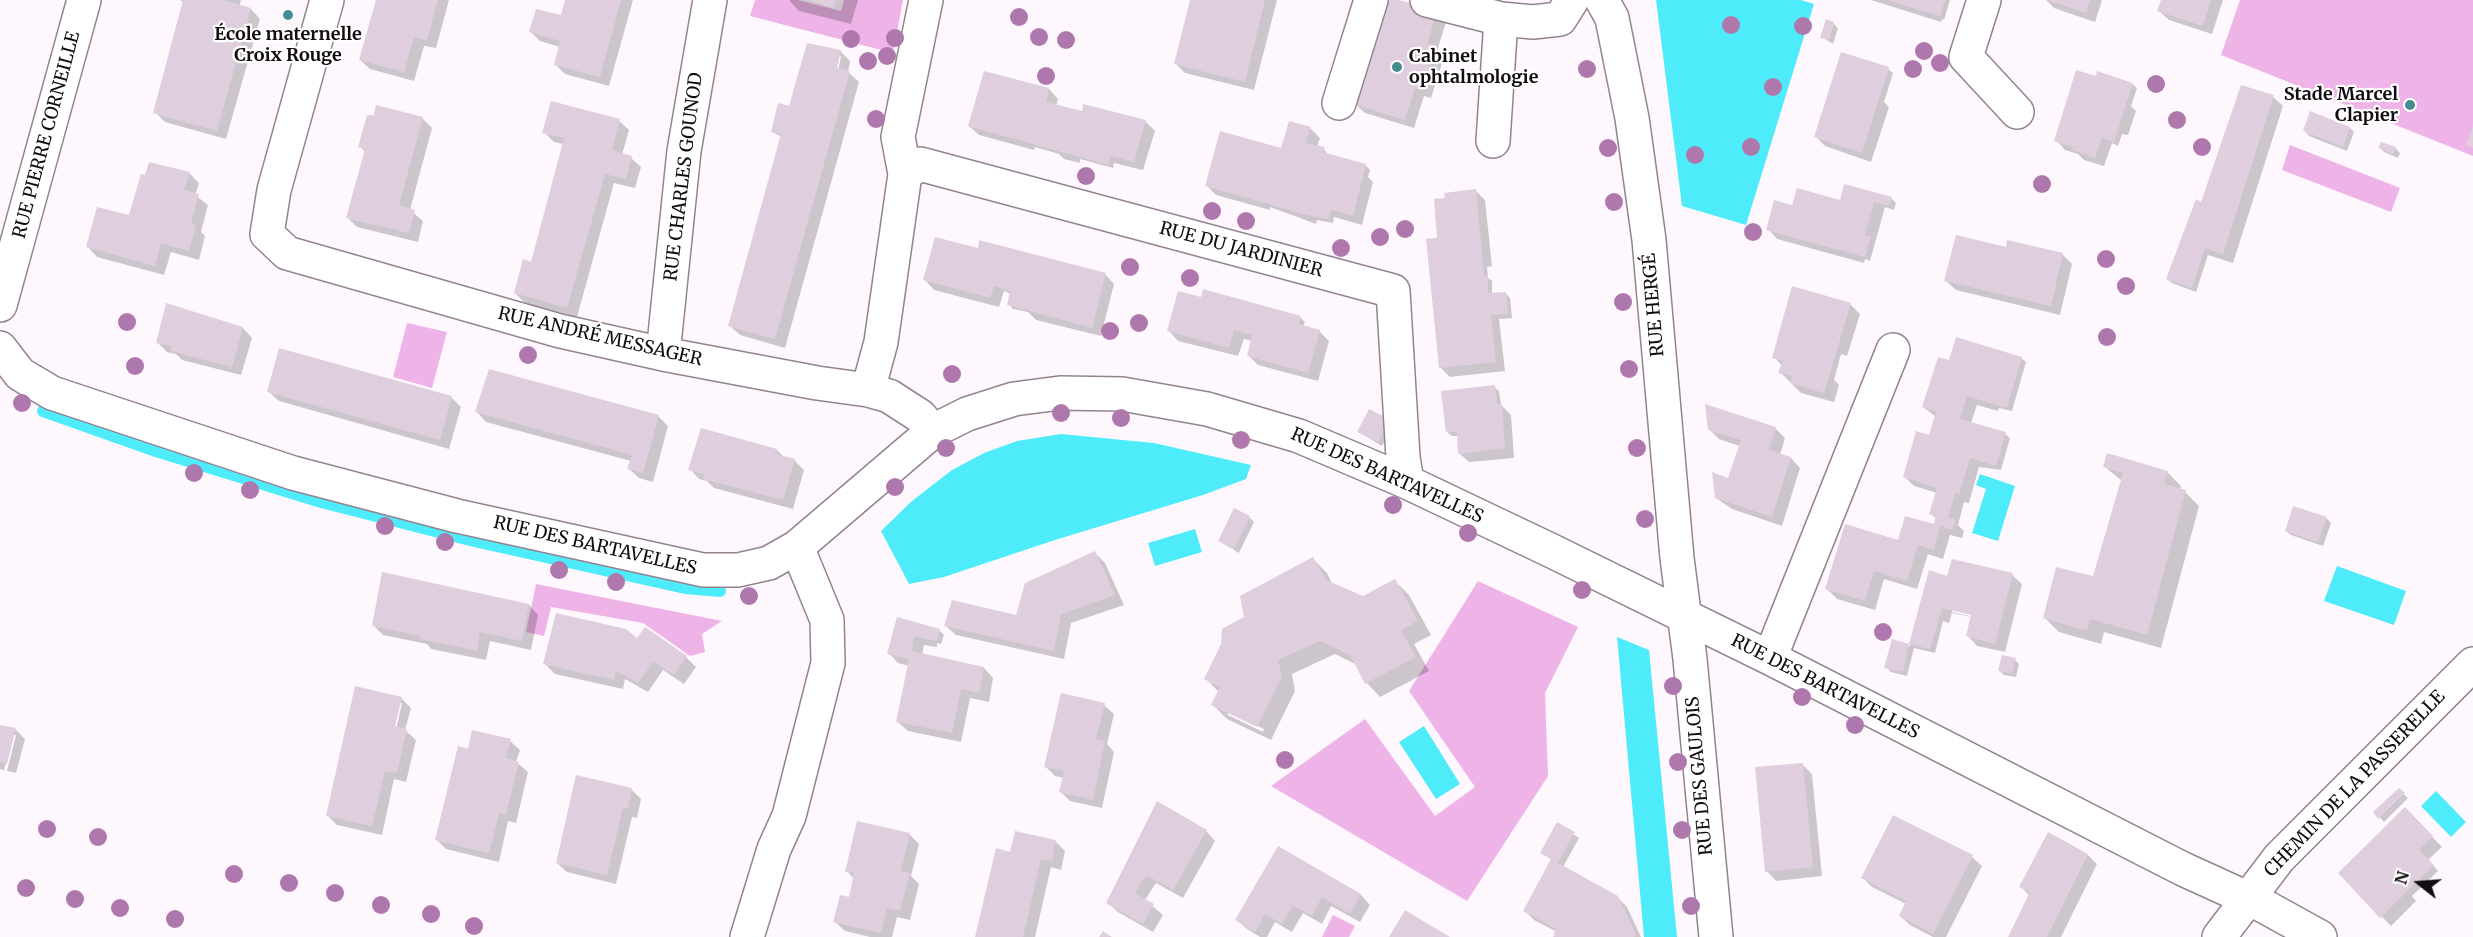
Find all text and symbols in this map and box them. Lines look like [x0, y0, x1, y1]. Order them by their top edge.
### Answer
marker: École maternelle Croix Rouge [281, 8, 295, 22]
place label: École maternelle Croix Rouge [214, 24, 362, 66]
street label: RUE PIERRE CORNEILLE [9, 29, 85, 241]
place label: Cabinet ophtalmologie [1409, 46, 1538, 88]
marker: Cabinet ophtalmologie [1390, 60, 1404, 74]
street label: RUE CHARLES GOUNOD [660, 71, 708, 283]
place label: Stade Marcel Clapier [2284, 84, 2398, 127]
marker: Stade Marcel Clapier [2403, 98, 2417, 112]
street label: RUE DU JARDINIER [1157, 218, 1325, 282]
street label: RUE HERGÉ [1639, 252, 1669, 358]
street label: RUE ANDRÉ MESSAGER [496, 303, 704, 371]
street label: RUE DES BARTAVELLES [1288, 424, 1486, 528]
street label: RUE DES BARTAVELLES [491, 512, 699, 580]
street label: RUE DES BARTAVELLES [1727, 630, 1923, 744]
street label: CHEMIN DE LA PASSERELLE [2260, 686, 2450, 882]
street label: RUE DES GAULOIS [1682, 696, 1718, 856]
north arrow [2389, 853, 2449, 913]

